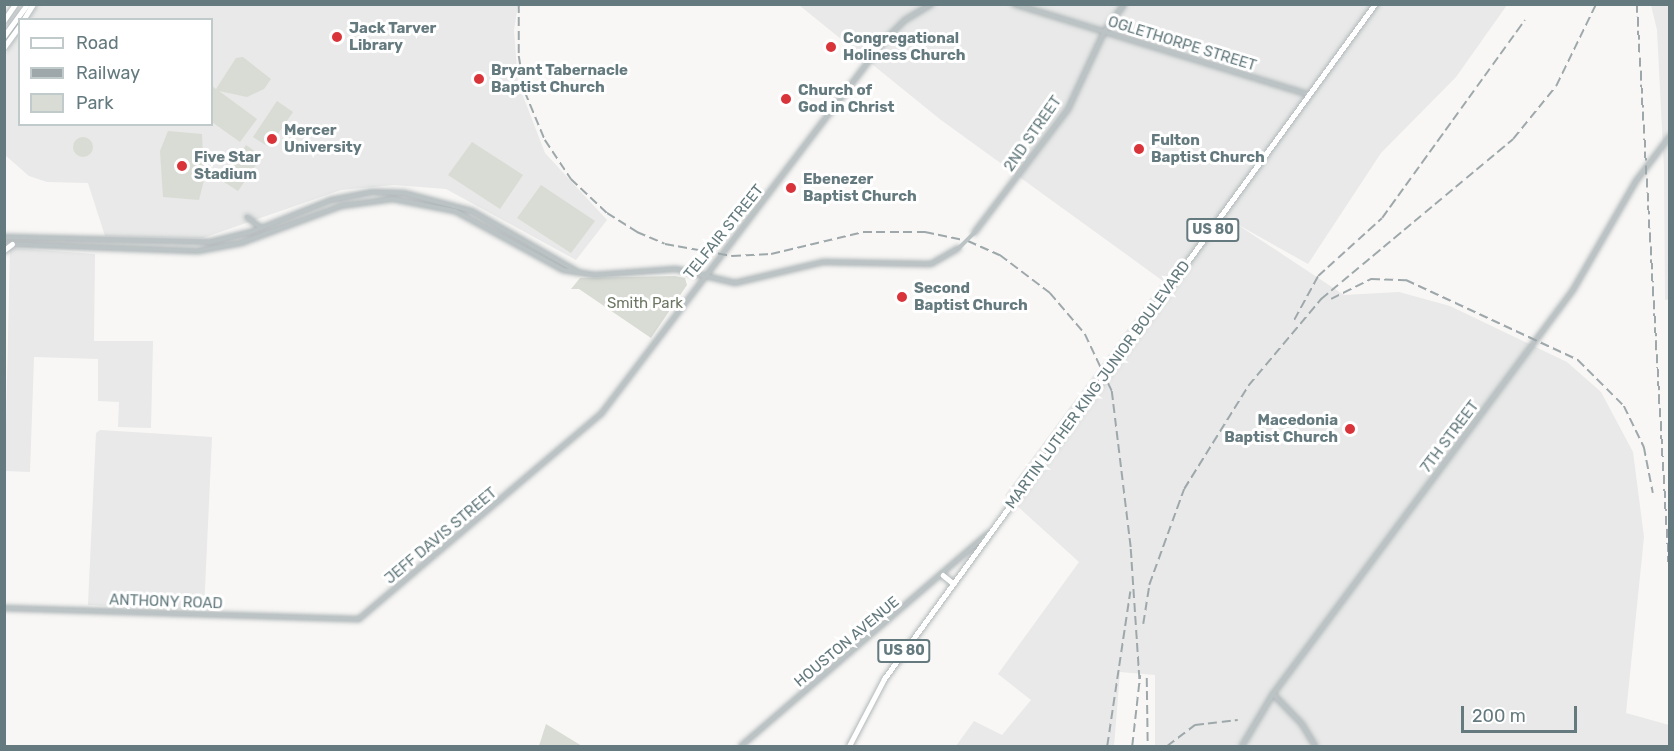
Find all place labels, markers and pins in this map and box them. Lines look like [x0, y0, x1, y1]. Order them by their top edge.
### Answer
place label: Jack Tarver Library [349, 19, 437, 54]
place label: Congregational Holiness Church [843, 29, 965, 64]
marker: Jack Tarver Library [330, 30, 344, 44]
marker: Congregational Holiness Church [824, 40, 838, 54]
place label: Bryant Tabernacle Baptist Church [491, 61, 628, 96]
marker: Bryant Tabernacle Baptist Church [472, 72, 486, 86]
place label: Church of God in Christ [798, 81, 894, 116]
marker: Church of God in Christ [779, 92, 793, 106]
place label: Mercer University [284, 121, 362, 156]
place label: Fulton Baptist Church [1151, 131, 1265, 166]
marker: Mercer University [265, 132, 279, 146]
marker: Fulton Baptist Church [1132, 142, 1146, 156]
place label: Five Star Stadium [194, 148, 261, 183]
marker: Five Star Stadium [175, 159, 189, 173]
place label: Ebenezer Baptist Church [803, 170, 917, 205]
marker: Ebenezer Baptist Church [784, 181, 798, 195]
place label: Second Baptist Church [914, 279, 1028, 314]
marker: Second Baptist Church [895, 290, 909, 304]
place label: Macedonia Baptist Church [1224, 411, 1338, 446]
marker: Macedonia Baptist Church [1343, 422, 1357, 436]

